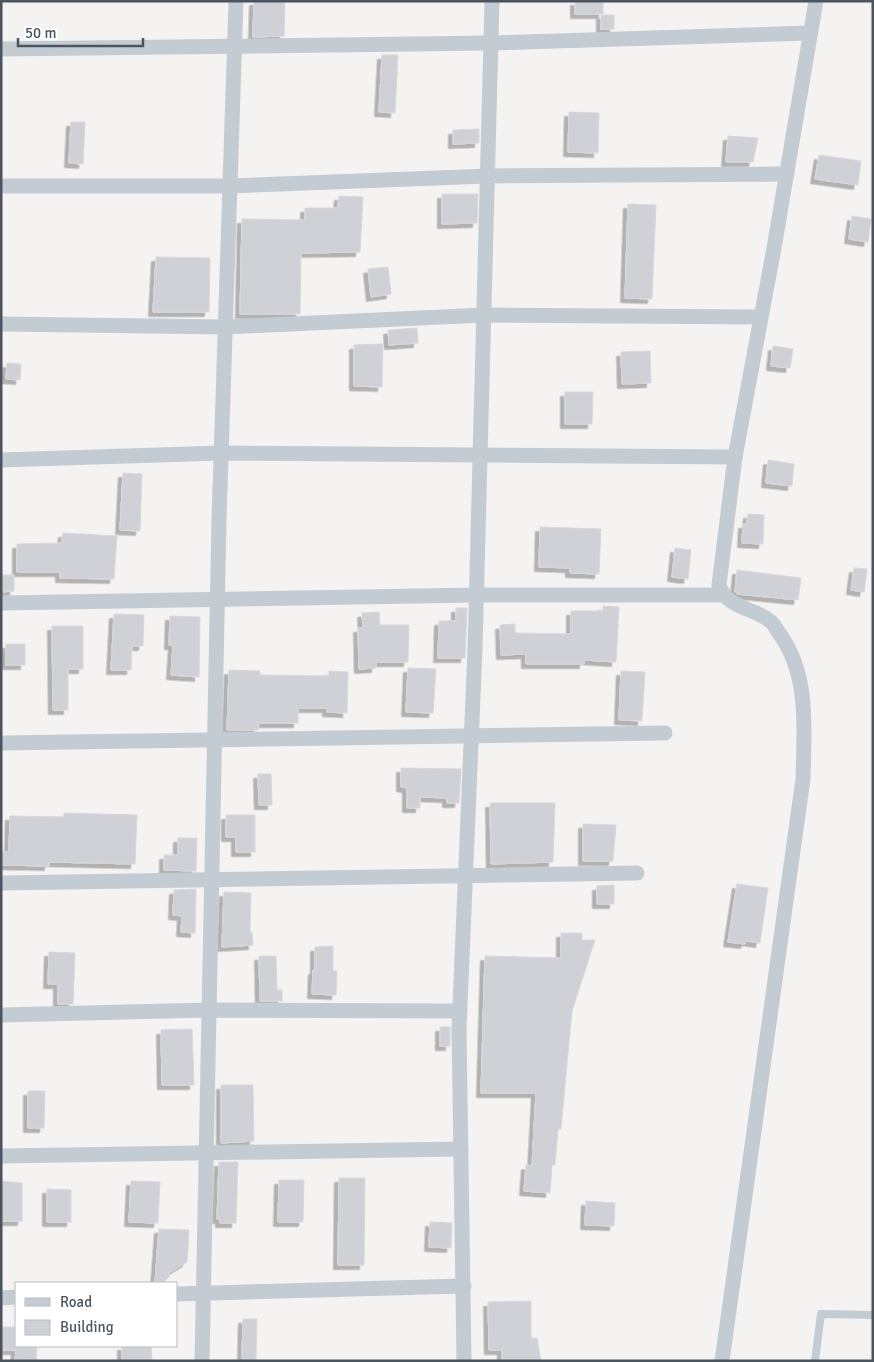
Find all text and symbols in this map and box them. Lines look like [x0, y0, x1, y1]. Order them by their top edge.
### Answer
scale bar [18, 15, 142, 47]
text: 50 m [25, 24, 56, 42]
legend [15, 1282, 178, 1347]
text: Road [60, 1293, 92, 1311]
text: Building [60, 1318, 114, 1336]

